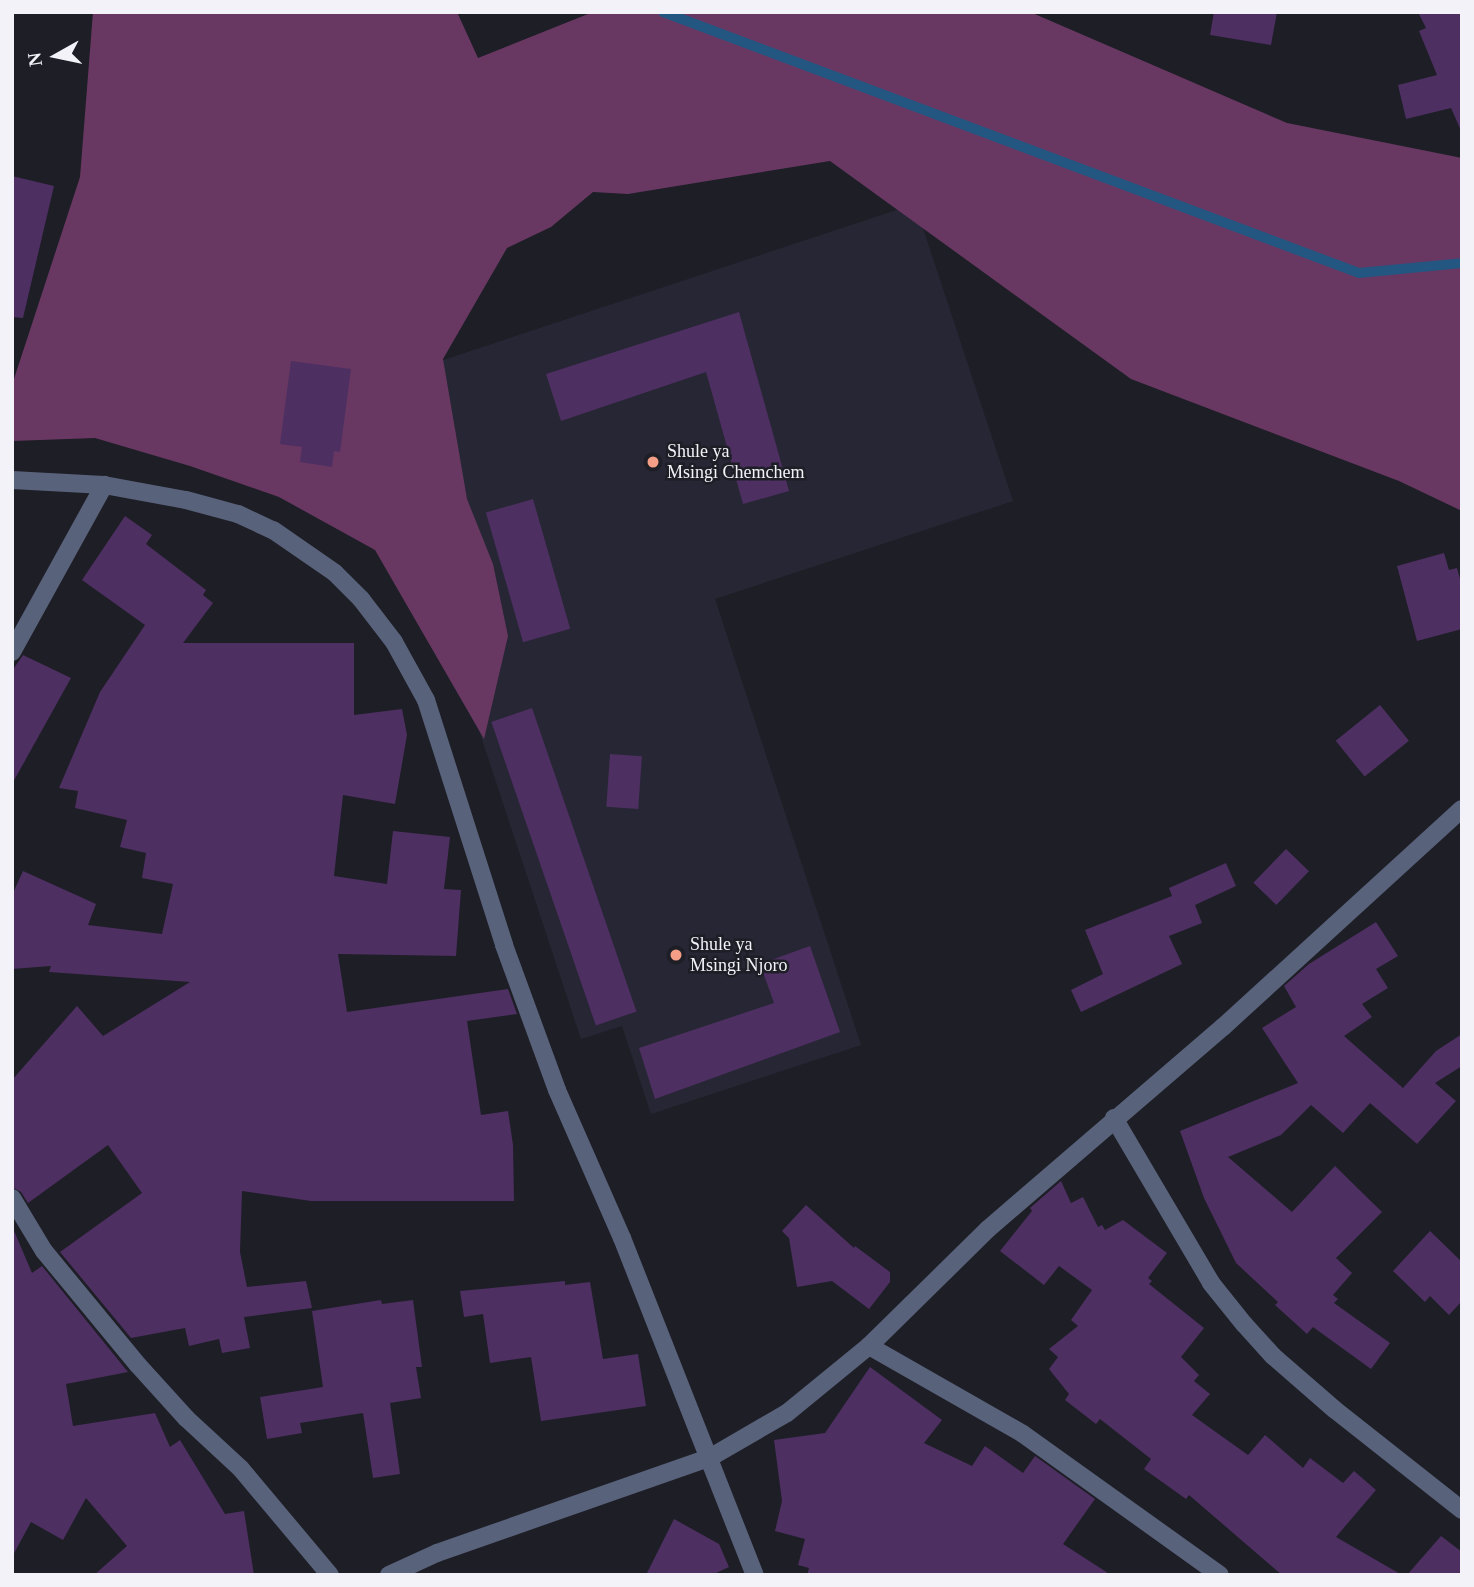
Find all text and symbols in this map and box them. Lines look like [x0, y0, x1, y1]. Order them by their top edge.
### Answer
north arrow [21, 21, 91, 91]
text: N [23, 51, 46, 68]
place label: Shule ya Msingi Chemchem [667, 441, 804, 484]
marker: Shule ya Msingi Chemchem [645, 454, 661, 470]
place label: Shule ya Msingi Njoro [690, 934, 788, 976]
marker: Shule ya Msingi Njoro [668, 947, 684, 963]

